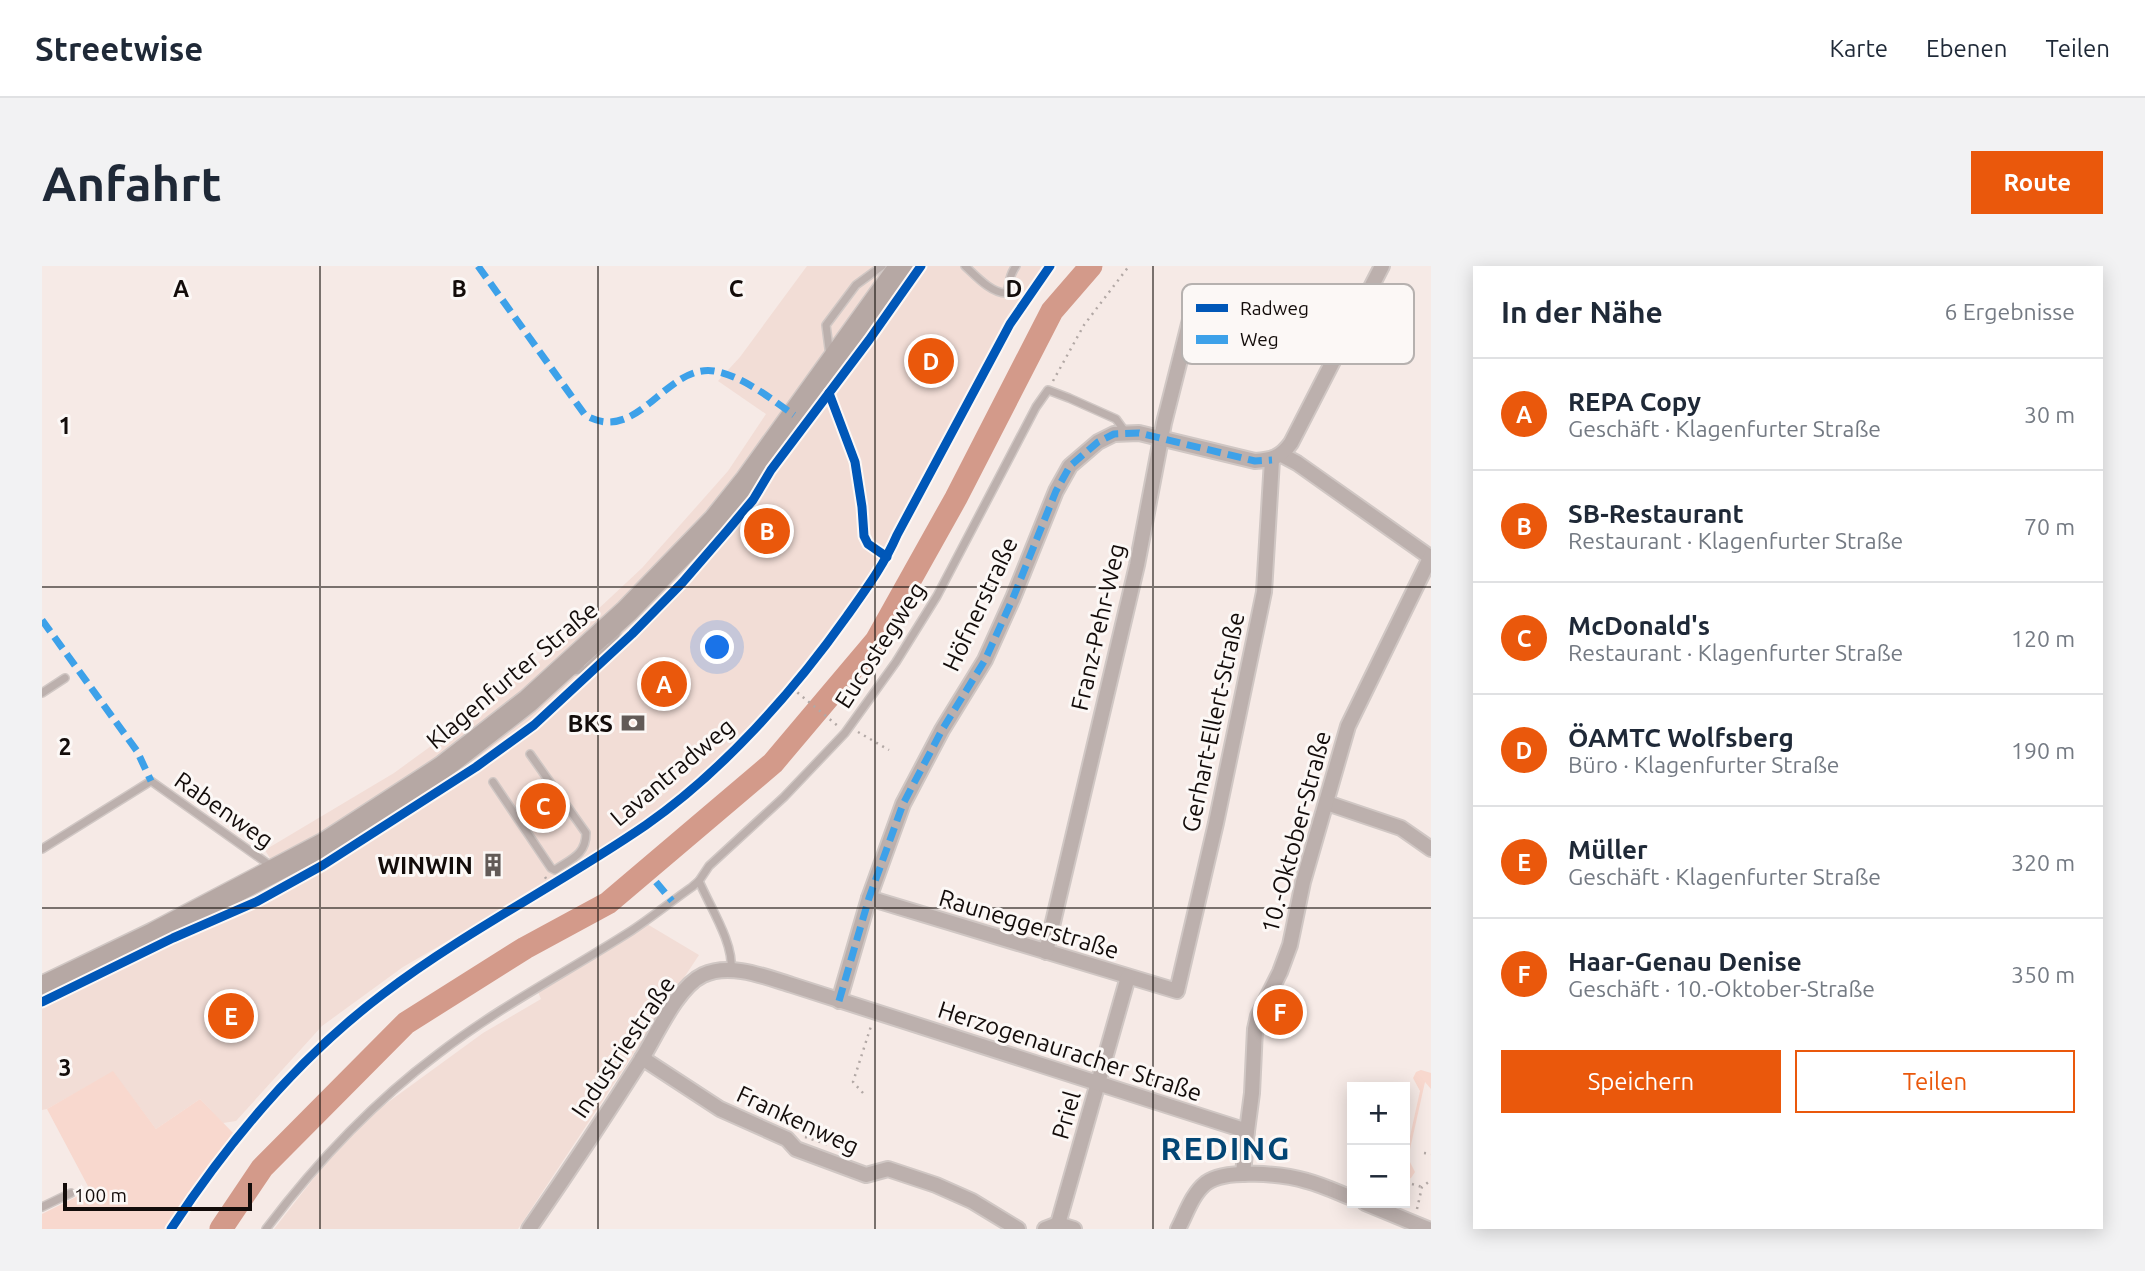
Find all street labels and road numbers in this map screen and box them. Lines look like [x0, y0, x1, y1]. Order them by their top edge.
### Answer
street label: Höfnerstraße [937, 533, 1023, 675]
street label: Franz-Pehr-Weg [1066, 541, 1130, 713]
street label: Eucostegweg [829, 577, 931, 713]
street label: Klagenfurter Straße [421, 596, 603, 754]
street label: Gerhart-Ellert-Straße [1176, 609, 1250, 835]
street label: Lavantradweg [605, 713, 739, 831]
street label: 10.-Oktober-Straße [1256, 728, 1336, 936]
street label: Rabenweg [170, 766, 278, 854]
street label: Rauneggerstraße [936, 884, 1122, 964]
street label: Industriestraße [566, 971, 680, 1123]
street label: Herzogenauracher Straße [935, 996, 1205, 1106]
street label: Frankenweg [733, 1080, 863, 1160]
street label: Priel [1046, 1088, 1086, 1142]

